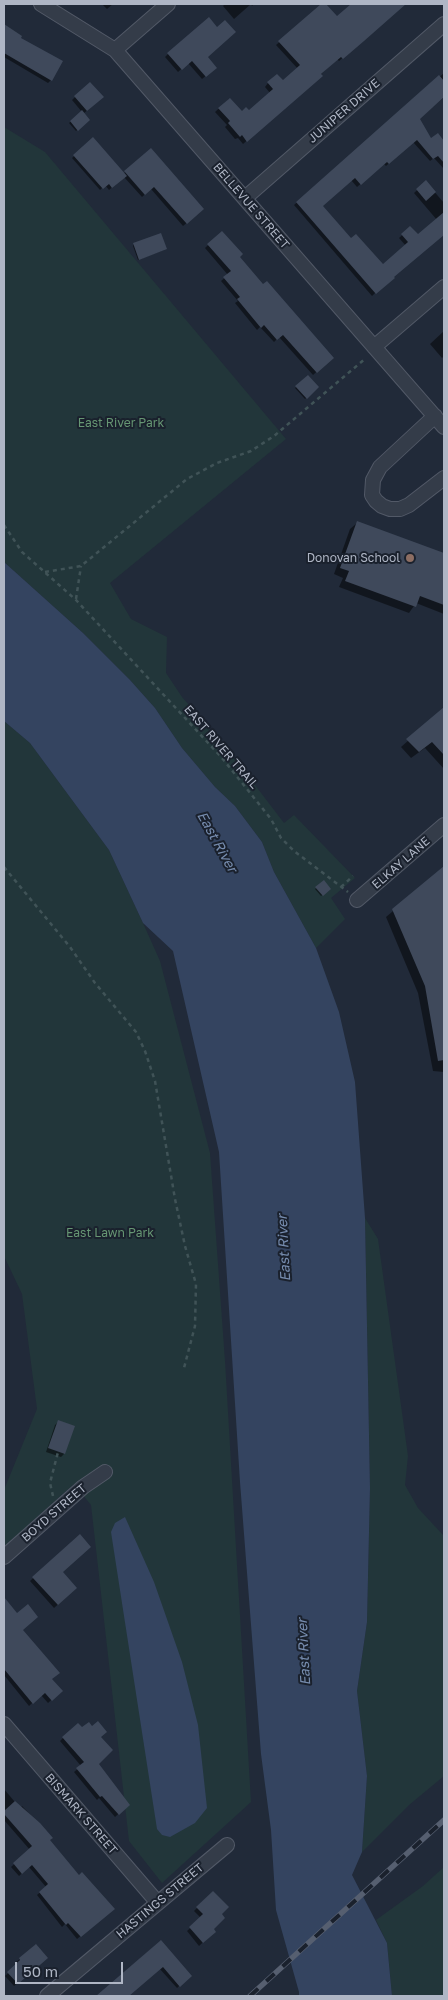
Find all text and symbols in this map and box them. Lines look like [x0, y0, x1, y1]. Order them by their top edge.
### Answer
street label: JUNIPER DRIVE [305, 76, 383, 146]
street label: BELLEVUE STREET [210, 160, 292, 252]
park label: East River Park [78, 416, 164, 430]
place label: Donovan School [307, 551, 400, 565]
marker: Donovan School [404, 552, 416, 564]
street label: EAST RIVER TRAIL [181, 702, 261, 792]
water label: East River [193, 809, 241, 875]
street label: ELKAY LANE [369, 834, 433, 892]
water label: East River [274, 1214, 294, 1282]
park label: East Lawn Park [66, 1226, 154, 1240]
street label: BOYD STREET [19, 1481, 89, 1545]
water label: East River [294, 1618, 314, 1686]
street label: BISMARK STREET [42, 1771, 120, 1857]
street label: HASTINGS STREET [113, 1860, 207, 1942]
scale bar [18, 1952, 125, 1984]
text: 50 m [23, 1962, 58, 1980]

